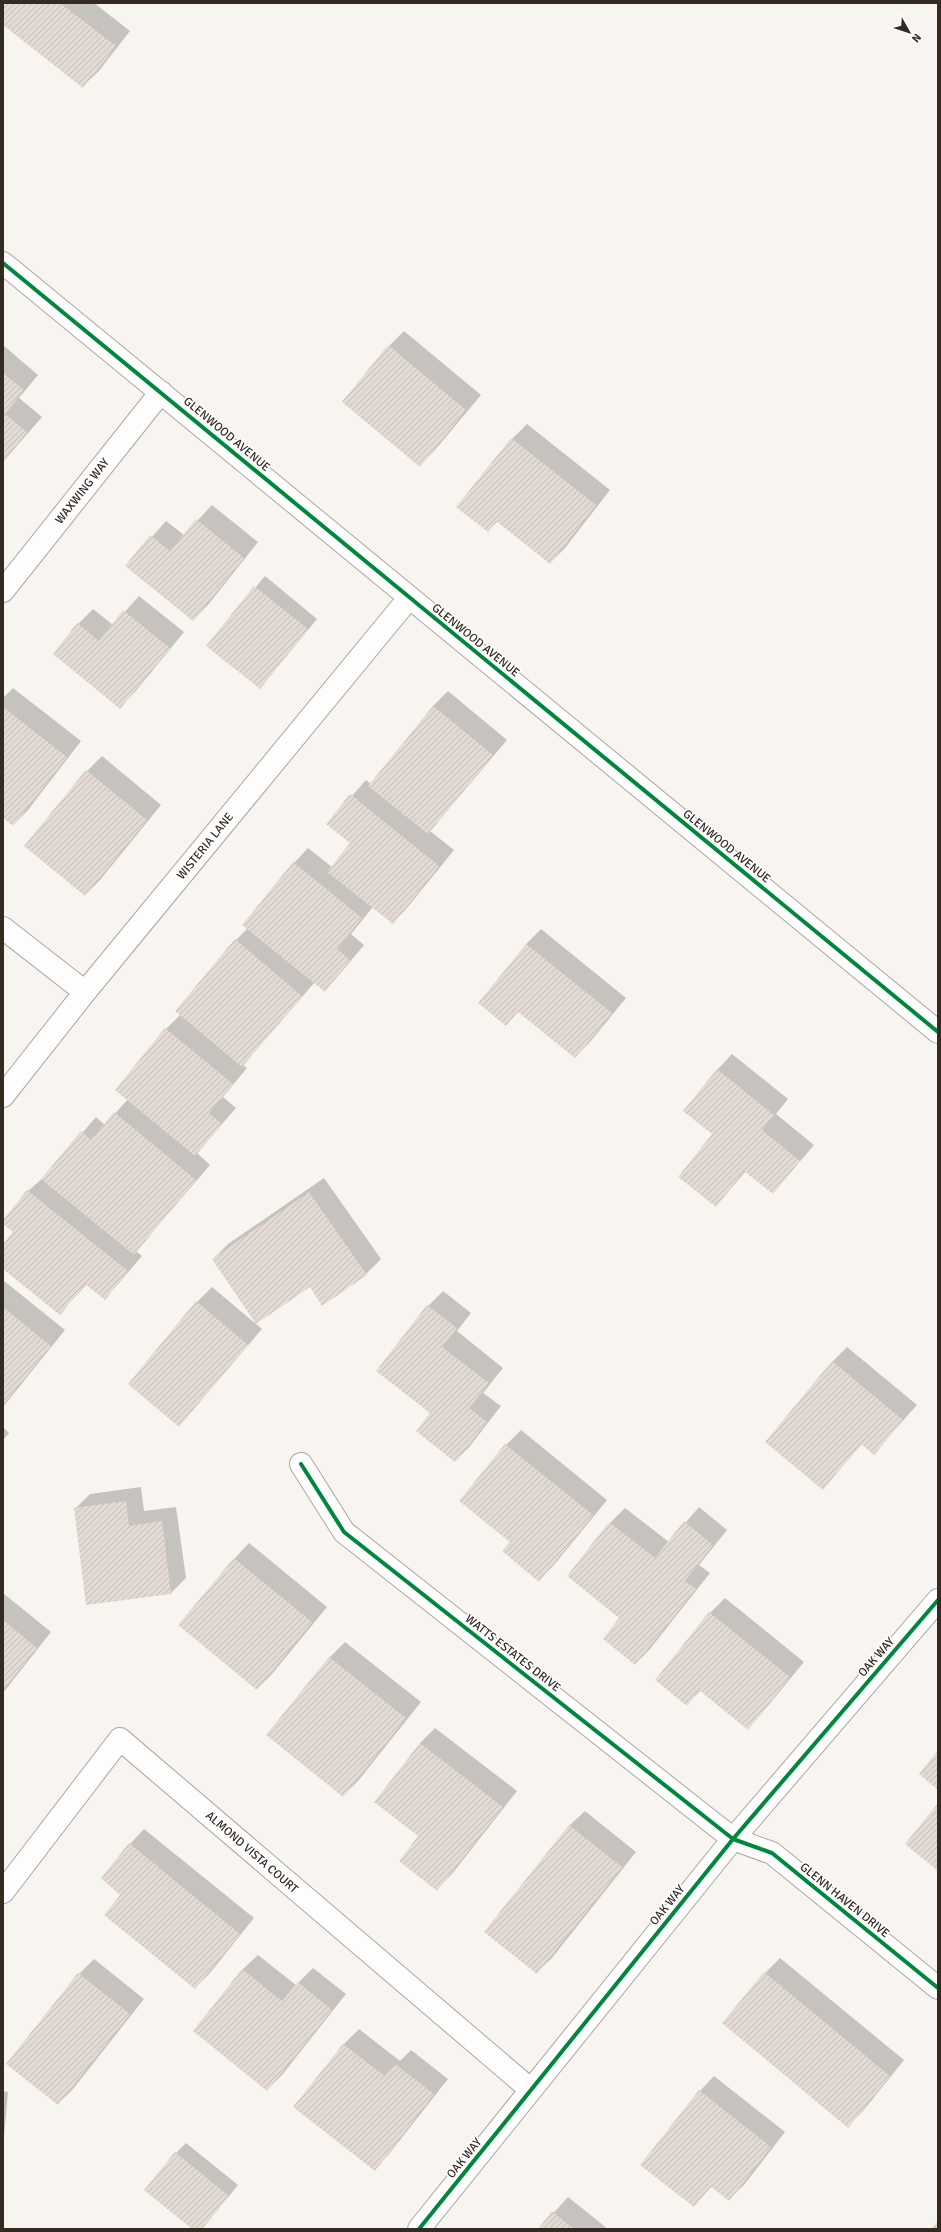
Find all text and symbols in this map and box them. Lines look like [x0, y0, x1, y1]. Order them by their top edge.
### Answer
north arrow [889, 12, 929, 52]
text: N [909, 31, 924, 45]
street label: GLENWOOD AVENUE [180, 394, 273, 475]
street label: WAXWING WAY [52, 456, 113, 527]
street label: GLENWOOD AVENUE [429, 600, 523, 680]
street label: GLENWOOD AVENUE [680, 806, 774, 886]
street label: WISTERIA LANE [174, 810, 237, 883]
street label: WATTS ESTATES DRIVE [462, 1611, 564, 1695]
street label: OAK WAY [855, 1634, 898, 1680]
street label: ALMOND VISTA COURT [202, 1808, 301, 1897]
street label: GLENN HAVEN DRIVE [797, 1860, 893, 1941]
street label: OAK WAY [647, 1882, 688, 1928]
street label: OAK WAY [444, 2135, 485, 2181]

